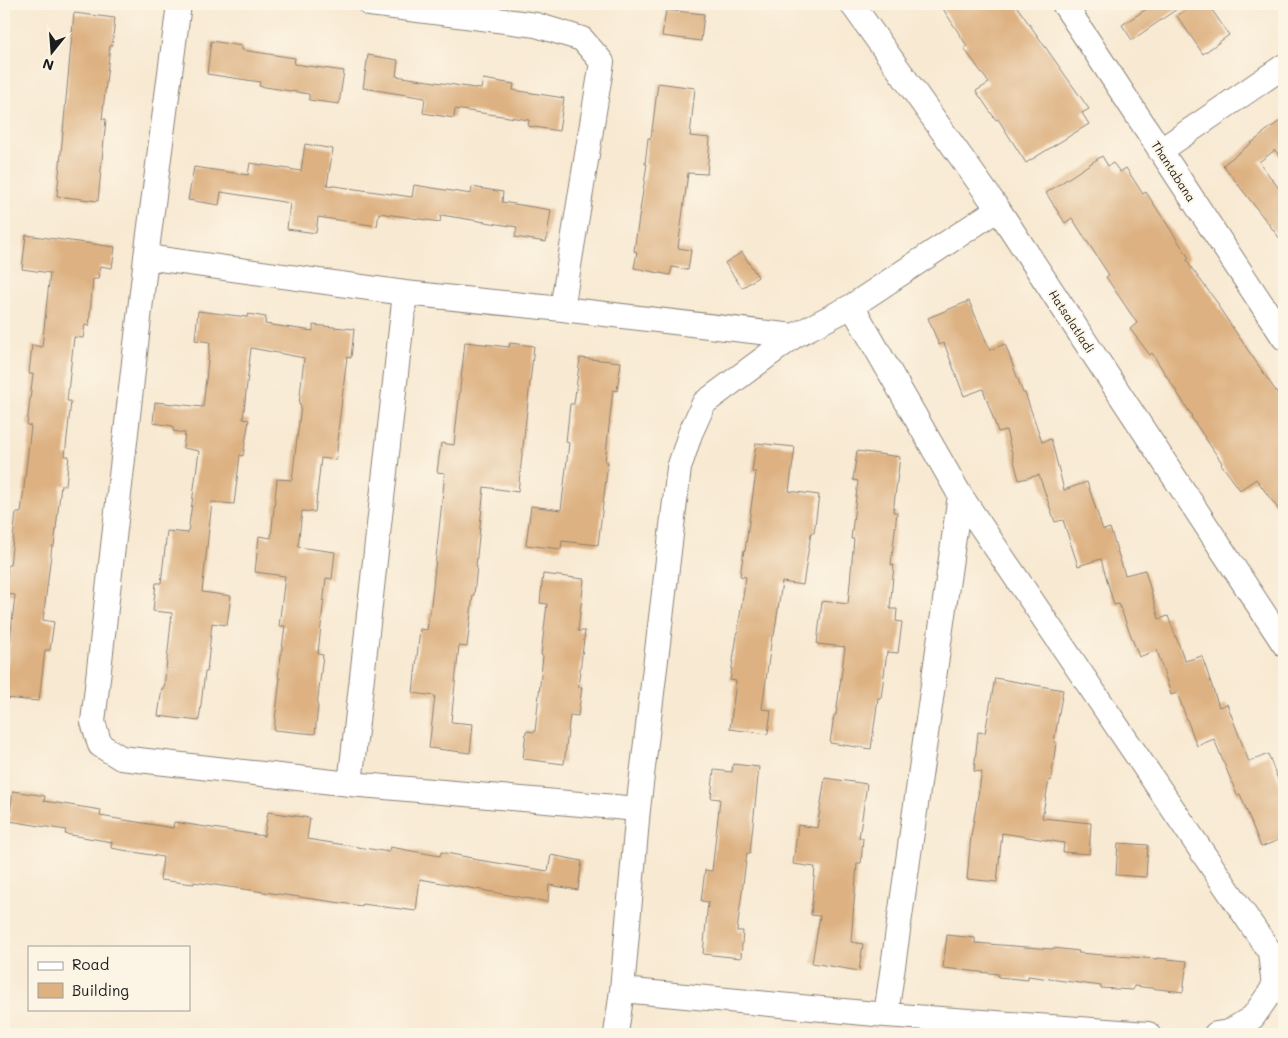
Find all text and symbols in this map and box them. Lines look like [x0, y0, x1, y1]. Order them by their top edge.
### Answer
north arrow [28, 28, 78, 78]
text: N [40, 54, 56, 76]
street label: Thantabana [1148, 137, 1200, 205]
street label: Hatsalatladi [1046, 286, 1098, 356]
legend [28, 946, 190, 1010]
text: Road [72, 954, 109, 974]
text: Building [72, 980, 129, 1000]

